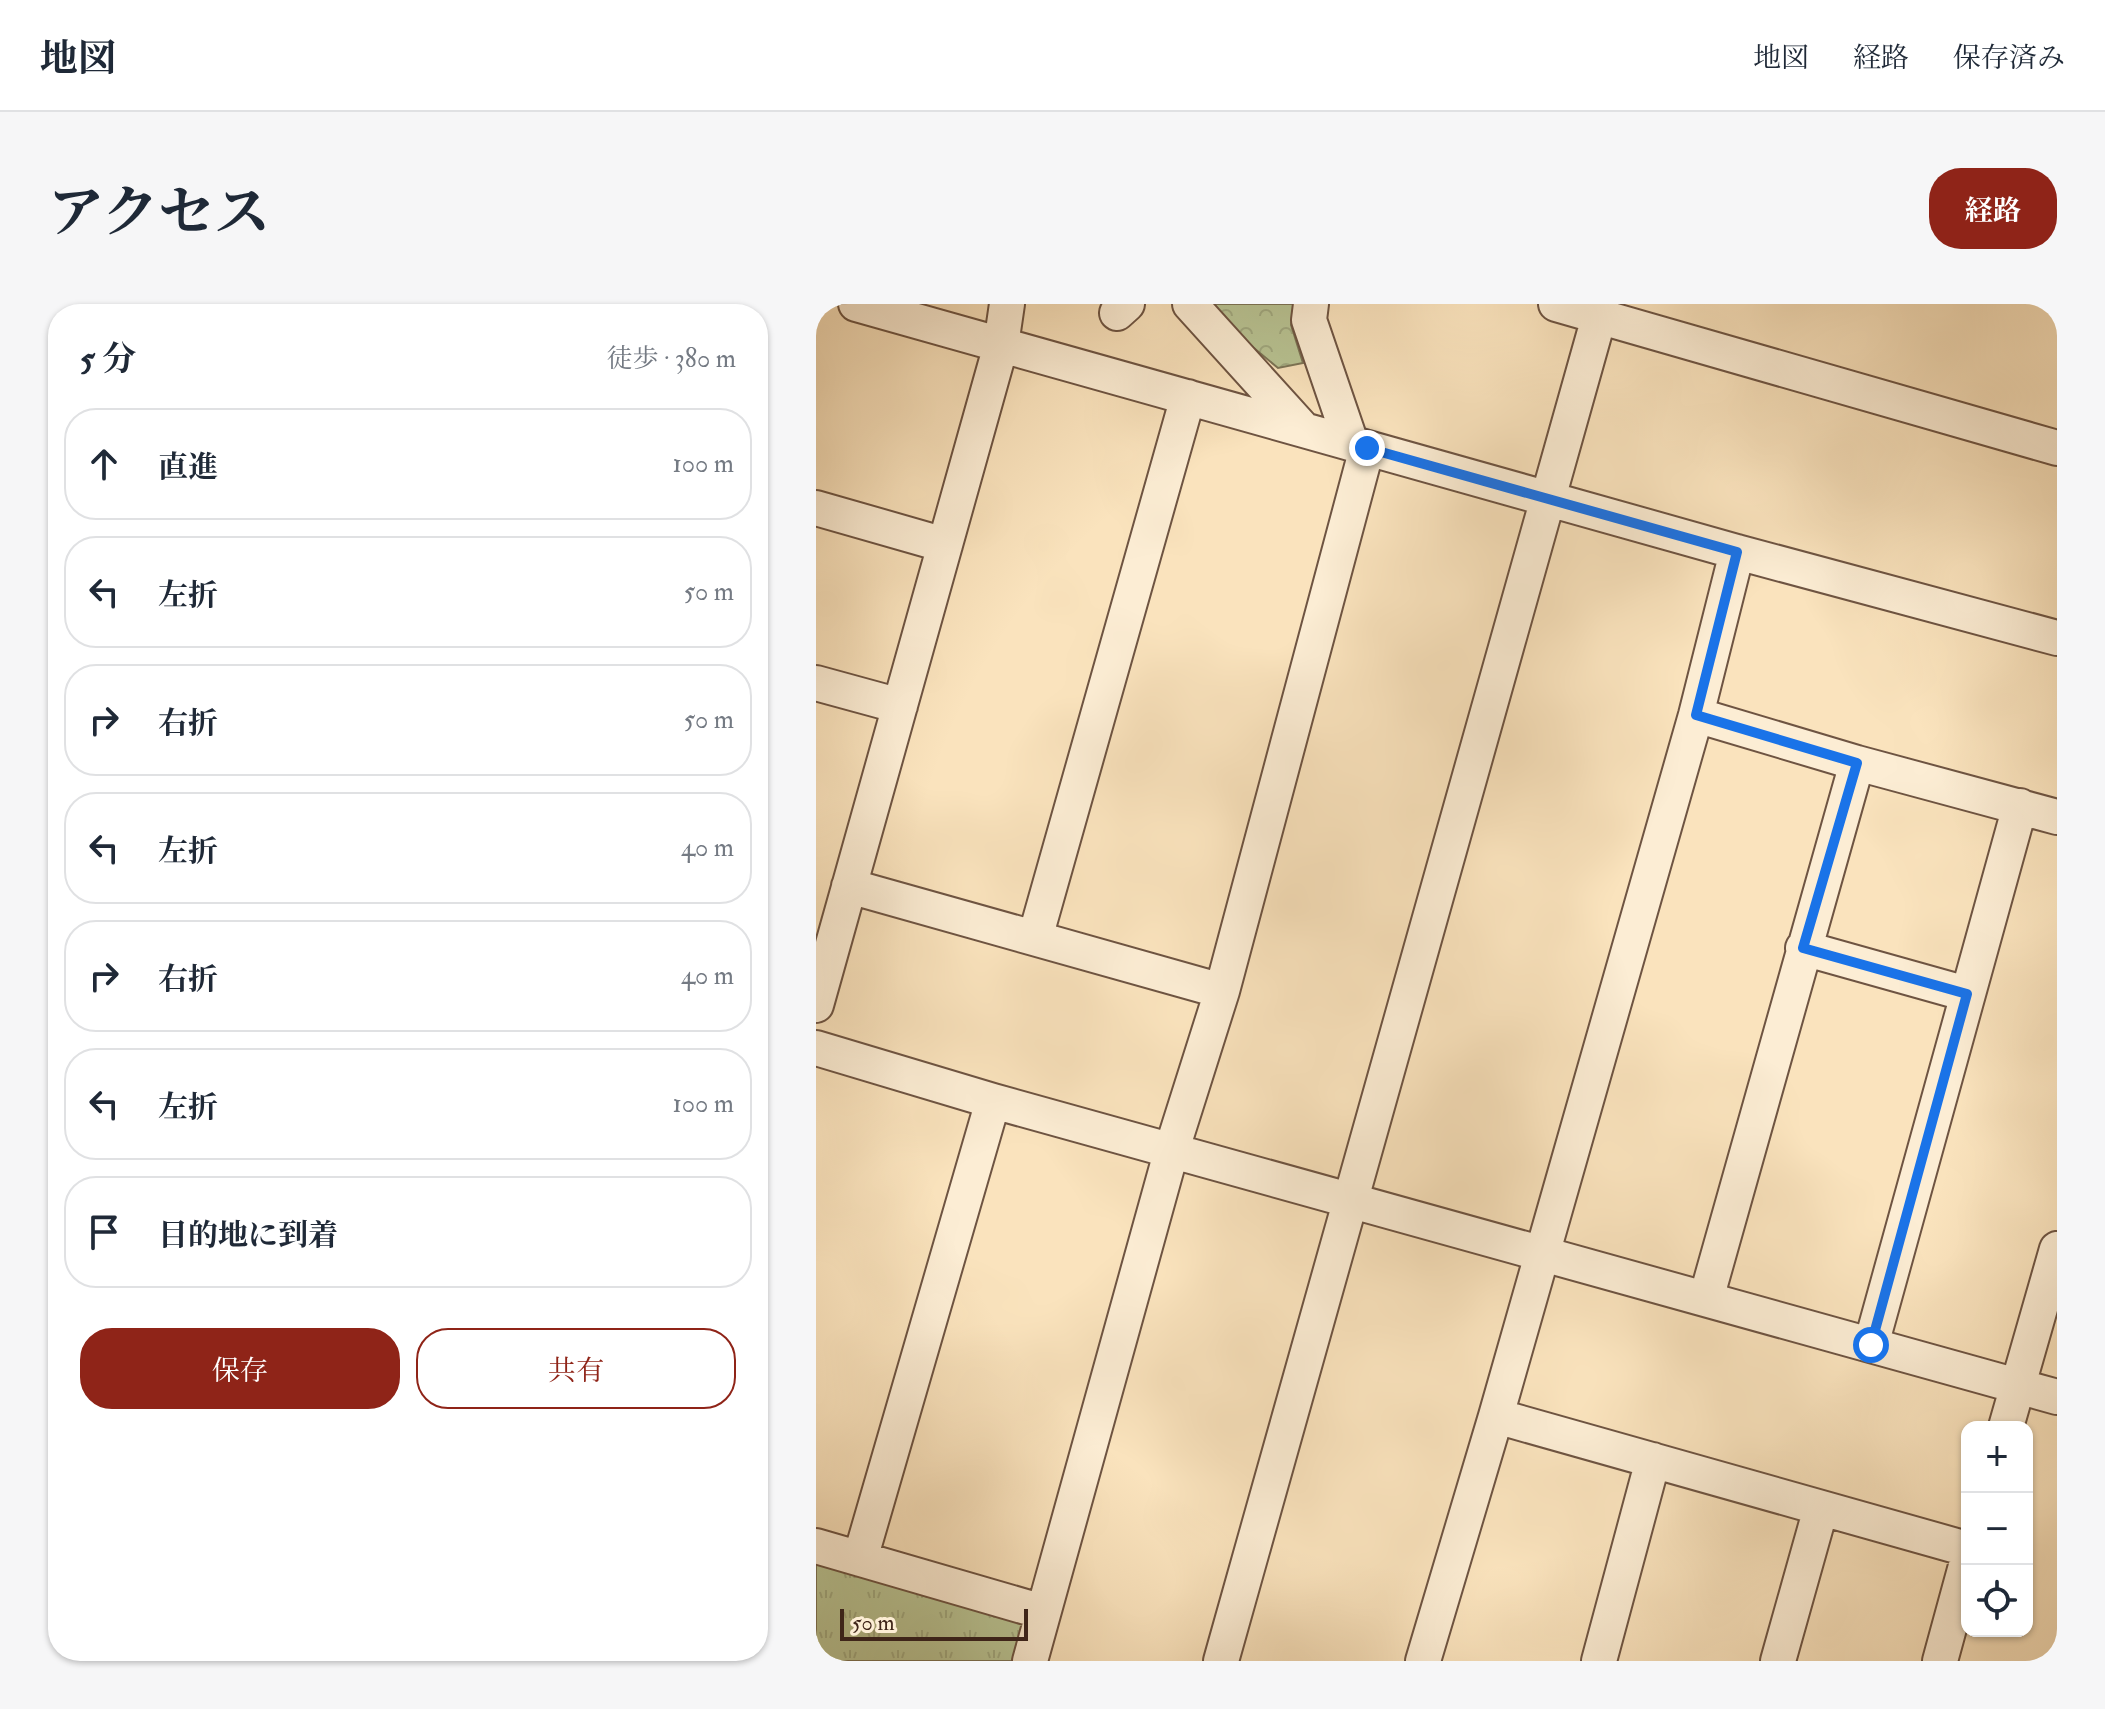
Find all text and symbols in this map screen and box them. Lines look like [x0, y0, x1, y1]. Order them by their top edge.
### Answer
text: 地図 [40, 35, 116, 83]
text: 地図 [1753, 41, 1809, 76]
text: 経路 [1853, 41, 1909, 76]
text: 保存済み [1953, 41, 2065, 76]
button: 経路 [1929, 168, 2057, 249]
text: アクセス [48, 178, 270, 249]
text: 5 分 [80, 338, 136, 381]
text: 徒歩 · 380 m [607, 343, 736, 375]
route end [1349, 430, 1385, 466]
icon: ahead [82, 442, 126, 486]
text: 100 m [673, 448, 734, 480]
text: 直進 [158, 449, 218, 486]
icon: left [82, 570, 126, 614]
text: 50 m [684, 576, 734, 608]
text: 左折 [158, 577, 218, 614]
icon: right [82, 698, 126, 742]
text: 50 m [684, 704, 734, 736]
text: 右折 [158, 705, 218, 742]
icon: left [82, 826, 126, 870]
text: 40 m [681, 832, 734, 864]
text: 左折 [158, 833, 218, 870]
icon: right [82, 954, 126, 998]
text: 40 m [681, 960, 734, 992]
text: 右折 [158, 961, 218, 998]
icon: left [82, 1082, 126, 1126]
text: 100 m [673, 1088, 734, 1120]
text: 左折 [158, 1089, 218, 1126]
icon: arrive [82, 1210, 126, 1254]
text: 目的地に到着 [158, 1217, 338, 1254]
route start [1853, 1327, 1889, 1363]
button: 保存 [80, 1328, 400, 1409]
button: 共有 [416, 1328, 736, 1409]
map controls [1961, 1421, 2033, 1637]
button: + [1961, 1421, 2033, 1493]
button: − [1961, 1493, 2033, 1565]
button: locate [1961, 1565, 2033, 1637]
scale bar [840, 1605, 1028, 1641]
text: 50 m [852, 1609, 894, 1637]

